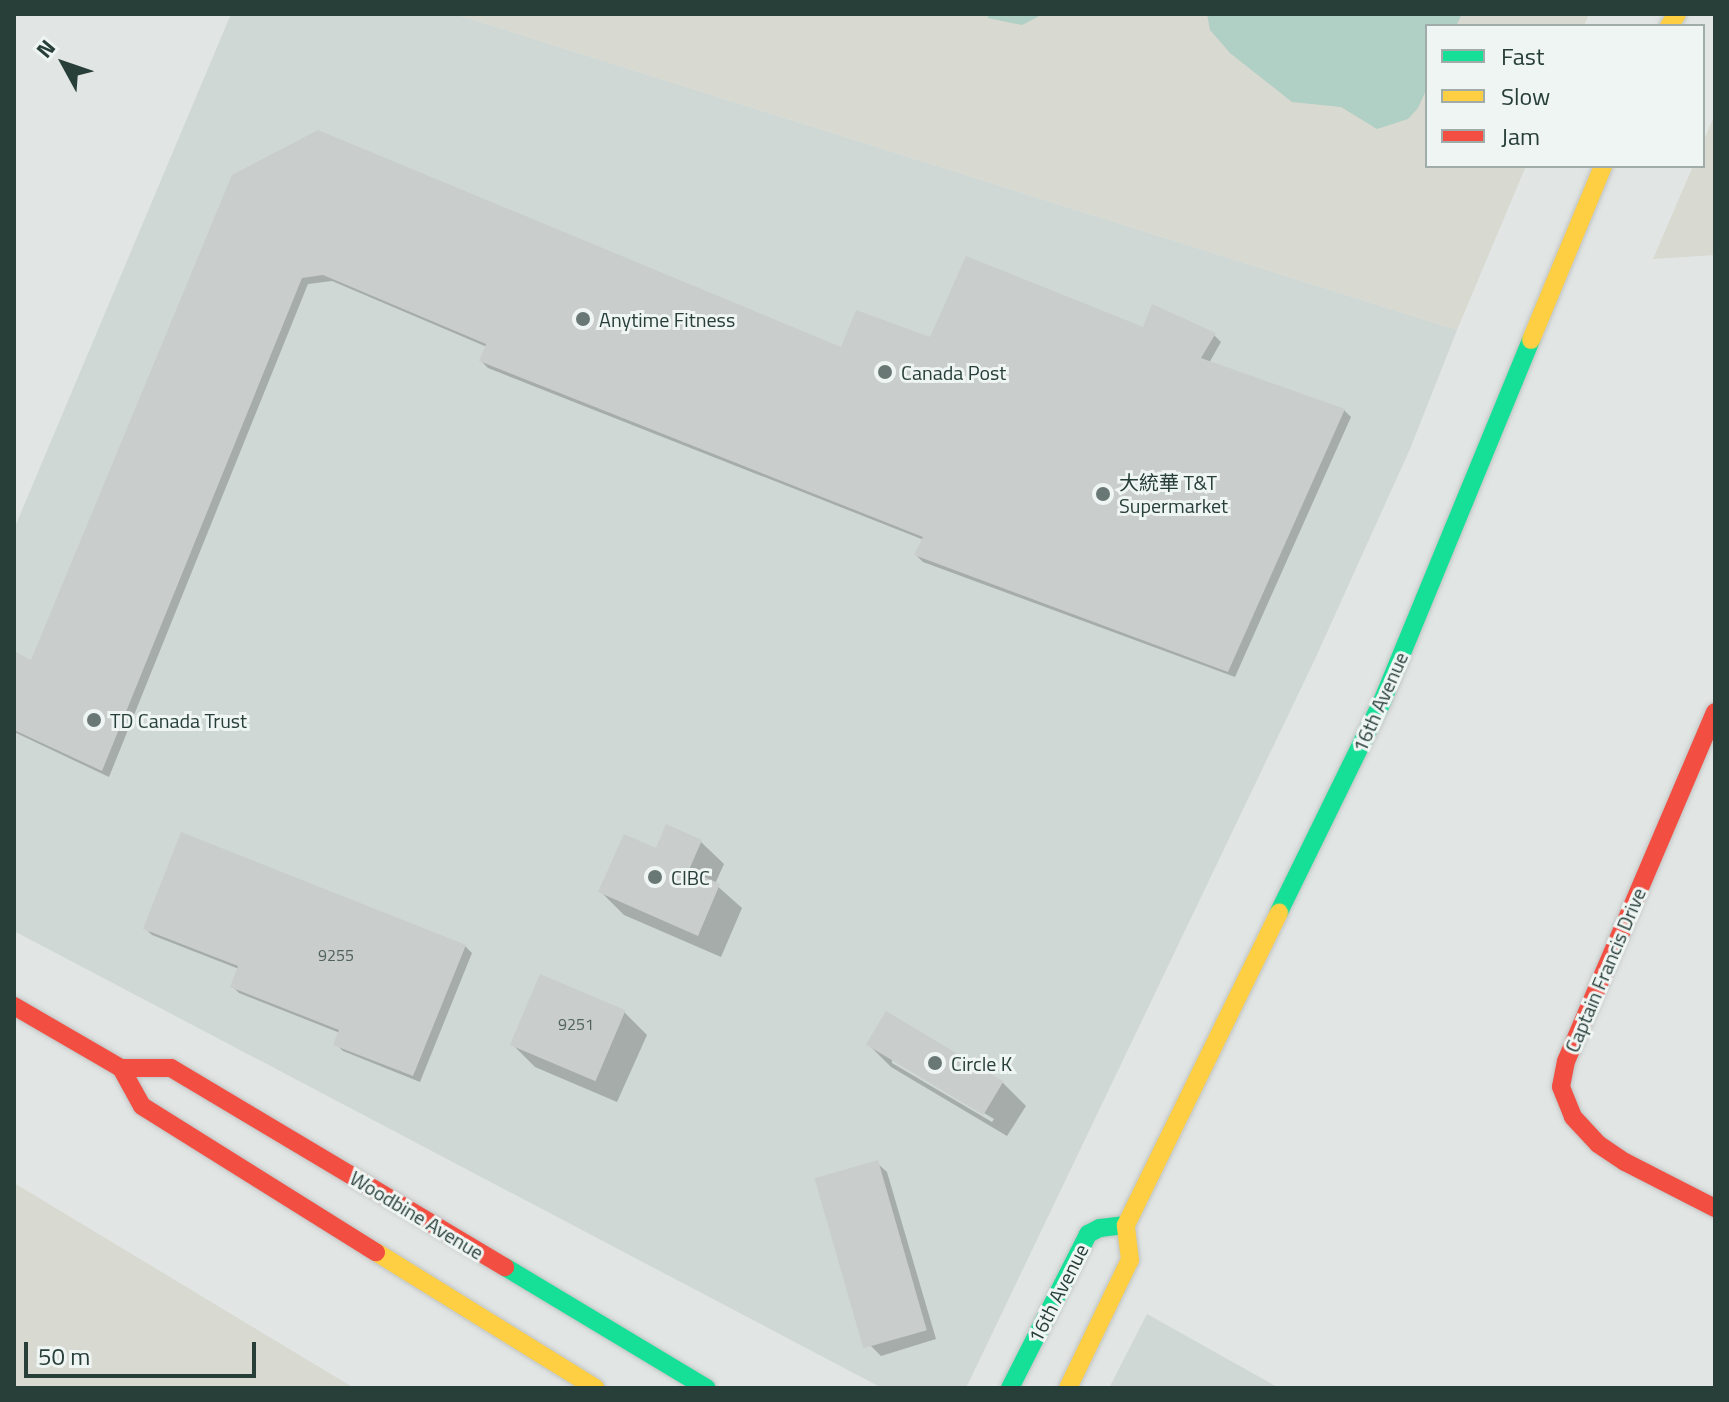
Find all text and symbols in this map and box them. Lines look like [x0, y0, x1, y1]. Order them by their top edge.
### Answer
north arrow [24, 24, 104, 104]
legend [1425, 24, 1705, 168]
text: N [28, 32, 64, 65]
text: Fast [1501, 38, 1544, 74]
text: Slow [1501, 78, 1550, 114]
text: Jam [1501, 118, 1540, 154]
place label: Anytime Fitness [599, 307, 735, 331]
marker: Anytime Fitness [574, 310, 592, 328]
place label: Canada Post [901, 360, 1006, 384]
marker: Canada Post [876, 363, 894, 381]
place label: 大統華 T&T Supermarket [1119, 470, 1228, 517]
marker: 大統華 T&T Supermarket [1094, 485, 1112, 503]
street label: 16th Avenue [1347, 648, 1413, 756]
place label: TD Canada Trust [110, 708, 247, 732]
marker: TD Canada Trust [85, 711, 103, 729]
place label: CIBC [671, 865, 710, 889]
marker: CIBC [646, 868, 664, 886]
street label: Captain Francis Drive [1560, 884, 1650, 1056]
house number: 9255 [318, 945, 354, 965]
house number: 9251 [558, 1014, 594, 1034]
place label: Circle K [951, 1051, 1012, 1075]
marker: Circle K [926, 1054, 944, 1072]
street label: Woodbine Avenue [346, 1166, 488, 1264]
street label: 16th Avenue [1023, 1240, 1093, 1346]
scale bar [28, 1326, 260, 1376]
text: 50 m [38, 1338, 90, 1374]

